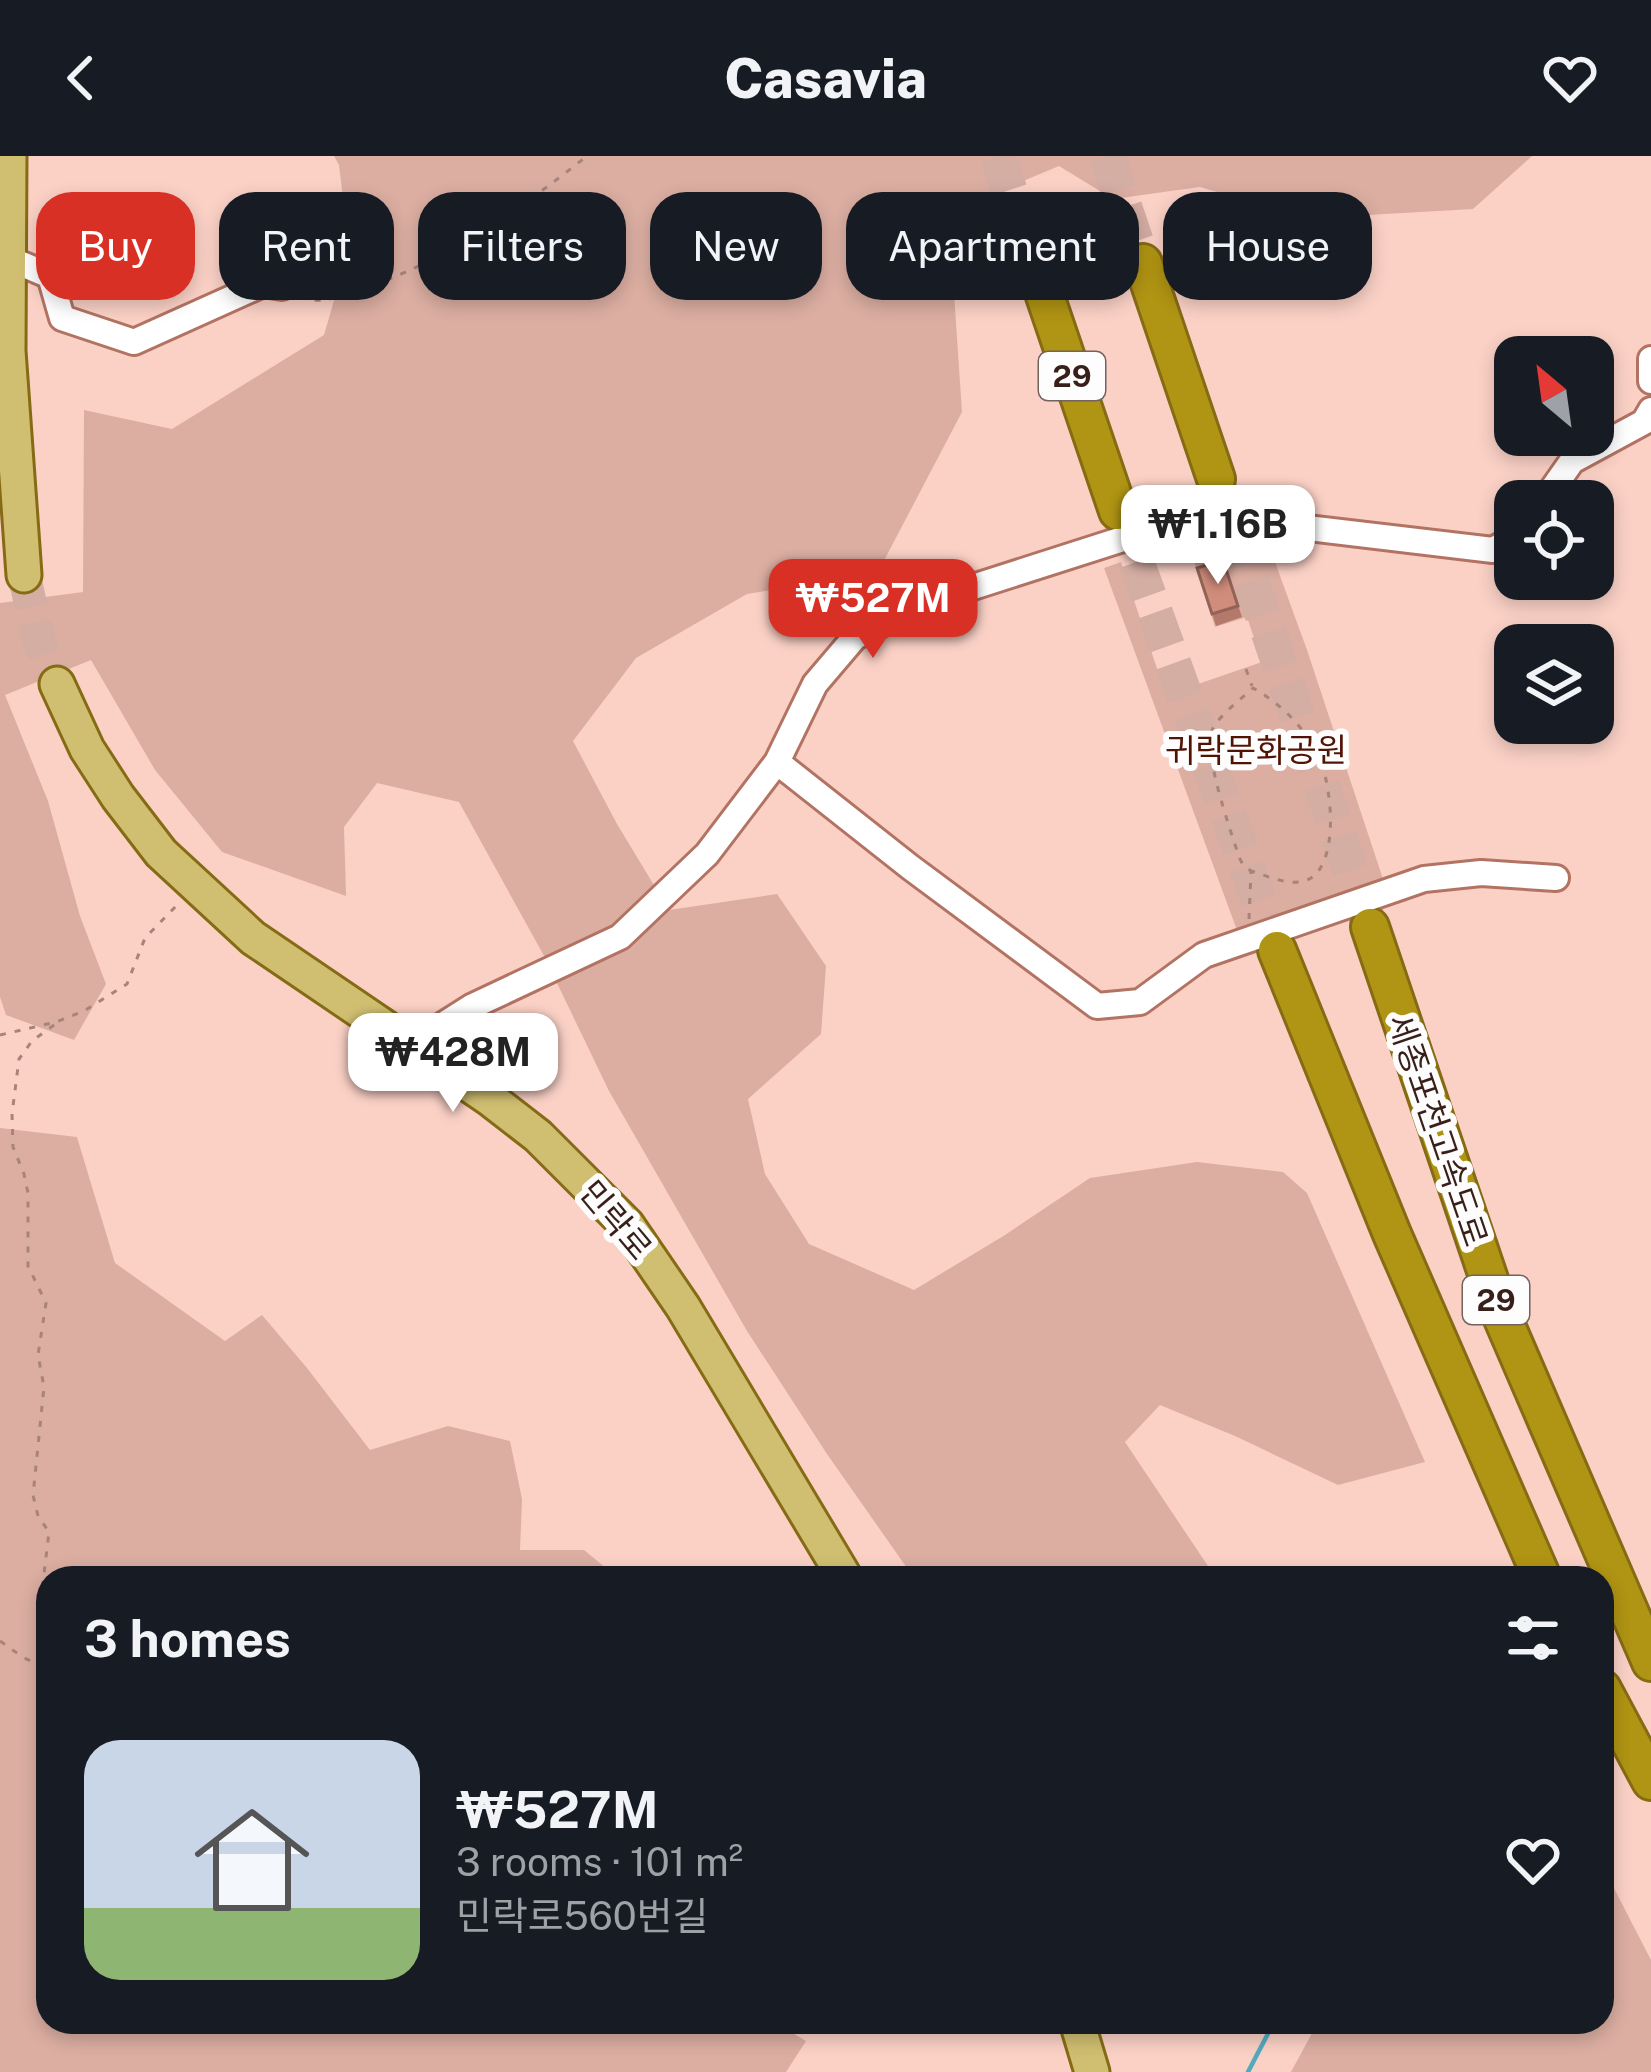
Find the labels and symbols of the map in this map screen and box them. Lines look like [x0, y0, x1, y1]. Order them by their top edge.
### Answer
north arrow [1494, 336, 1614, 456]
road number: 29 [1039, 352, 1105, 400]
pin: ₩1.16B [1120, 485, 1316, 587]
pin: ₩527M [789, 559, 957, 661]
park label: 귀락문화공원 [1165, 731, 1347, 769]
street label: 세종포천고속도로 [1380, 1009, 1496, 1251]
pin: ₩428M [369, 1013, 537, 1115]
street label: 민락로 [572, 1173, 660, 1267]
road number: 29 [1463, 1276, 1529, 1324]

